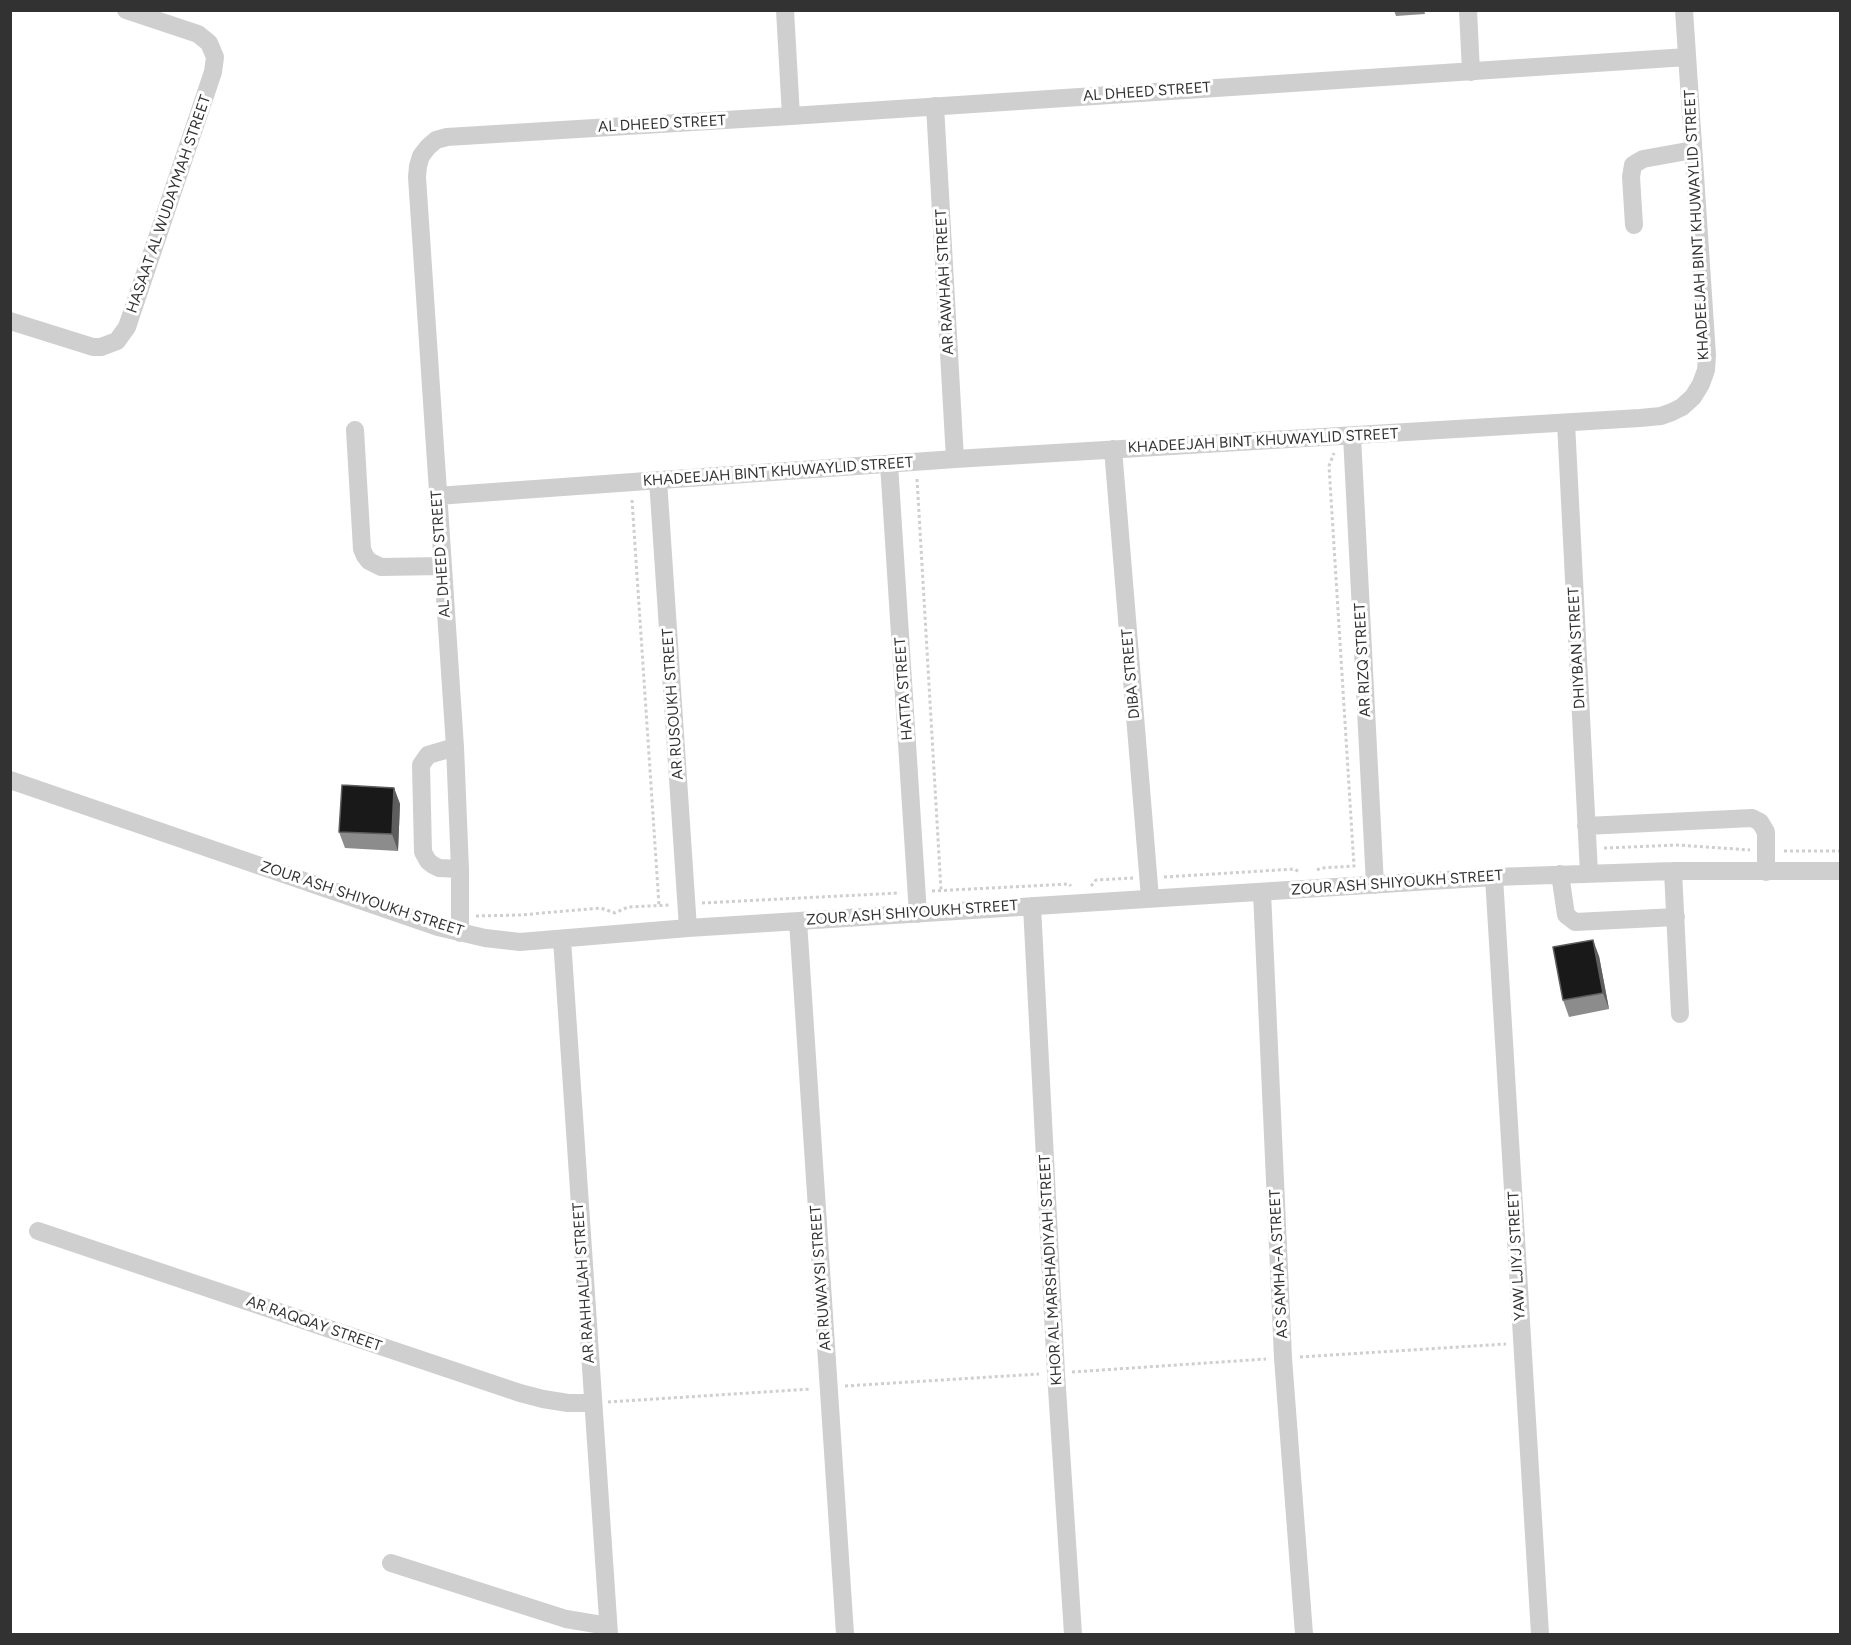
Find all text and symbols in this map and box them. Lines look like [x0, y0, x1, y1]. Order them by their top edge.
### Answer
street label: AL DHEED STREET [1083, 79, 1211, 105]
street label: KHADEEJAH BINT KHUWAYLID STREET [1681, 89, 1713, 361]
street label: HASAAT AL WUDAYMAH STREET [123, 93, 215, 315]
street label: AL DHEED STREET [598, 112, 726, 136]
street label: AR RAWHAH STREET [932, 209, 958, 355]
street label: KHADEEJAH BINT KHUWAYLID STREET [1127, 425, 1399, 457]
street label: KHADEEJAH BINT KHUWAYLID STREET [642, 454, 914, 490]
street label: AL DHEED STREET [428, 490, 454, 618]
street label: DHIYBAN STREET [1565, 586, 1589, 710]
street label: AR RIZQ STREET [1351, 602, 1375, 718]
street label: AR RUSOUKH STREET [659, 628, 687, 780]
street label: DIBA STREET [1118, 628, 1144, 720]
street label: HATTA STREET [891, 637, 917, 741]
street label: ZOUR ASH SHIYOUKH STREET [258, 858, 466, 940]
street label: ZOUR ASH SHIYOUKH STREET [1291, 867, 1503, 899]
street label: ZOUR ASH SHIYOUKH STREET [806, 897, 1018, 929]
street label: KHOR AL MARSHADIYAH STREET [1036, 1154, 1066, 1386]
street label: AS SAMHA-A STREET [1266, 1189, 1292, 1339]
street label: YAW LJIYJ STREET [1505, 1191, 1529, 1321]
street label: AR RAHHALAH STREET [569, 1202, 599, 1364]
street label: AR RUWAYSI STREET [807, 1205, 835, 1351]
street label: AR RAQQAY STREET [244, 1292, 384, 1356]

